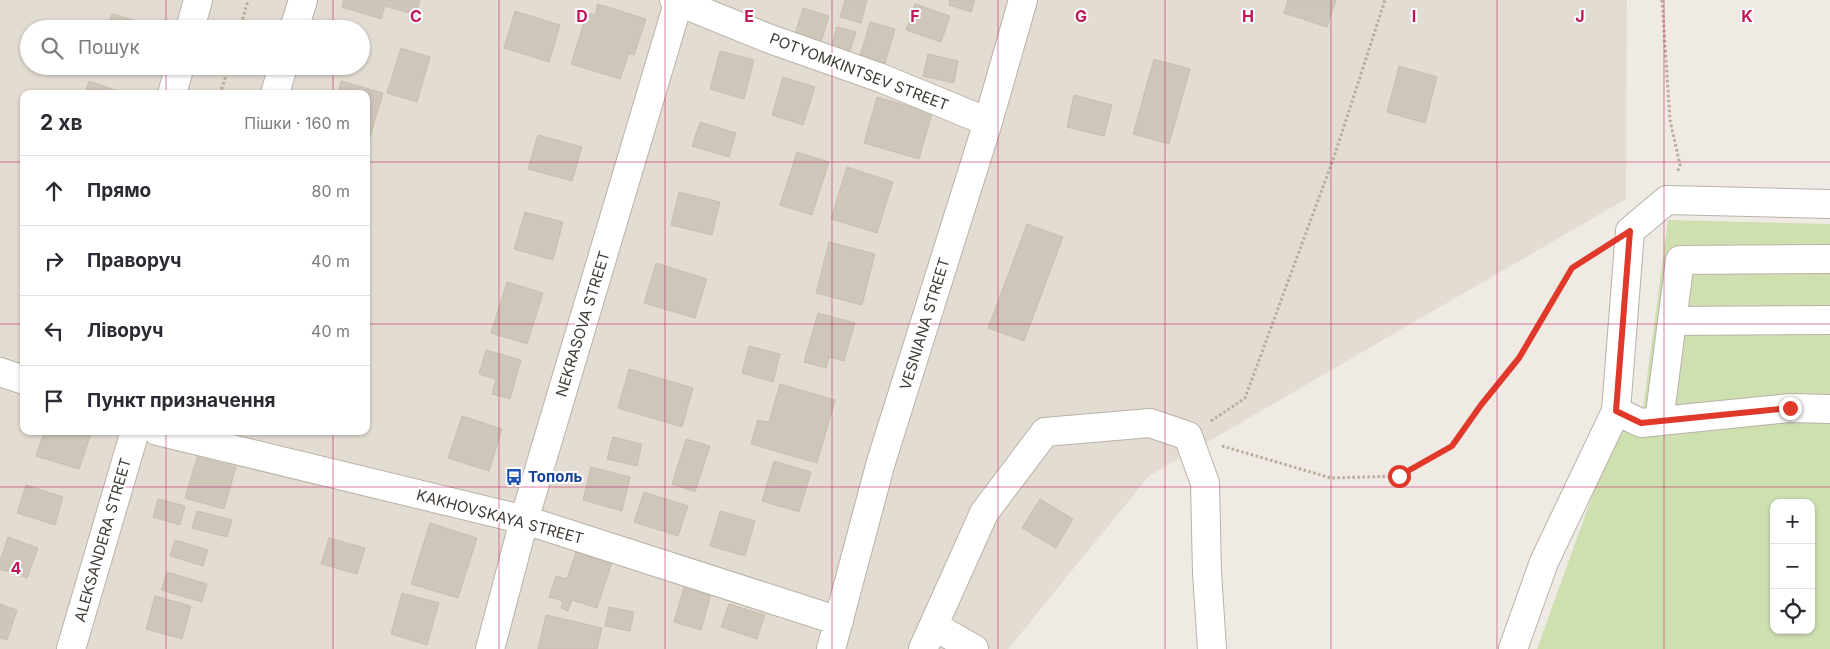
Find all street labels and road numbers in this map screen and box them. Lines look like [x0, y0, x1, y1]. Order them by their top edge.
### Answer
street label: POTYOMKINTSEV STREET [767, 29, 951, 114]
street label: NEKRASOVA STREET [551, 249, 614, 399]
street label: VESNIANA STREET [895, 255, 954, 392]
street label: ALEKSANDERA STREET [70, 456, 135, 624]
street label: KAKHOVSKAYA STREET [414, 485, 586, 548]

